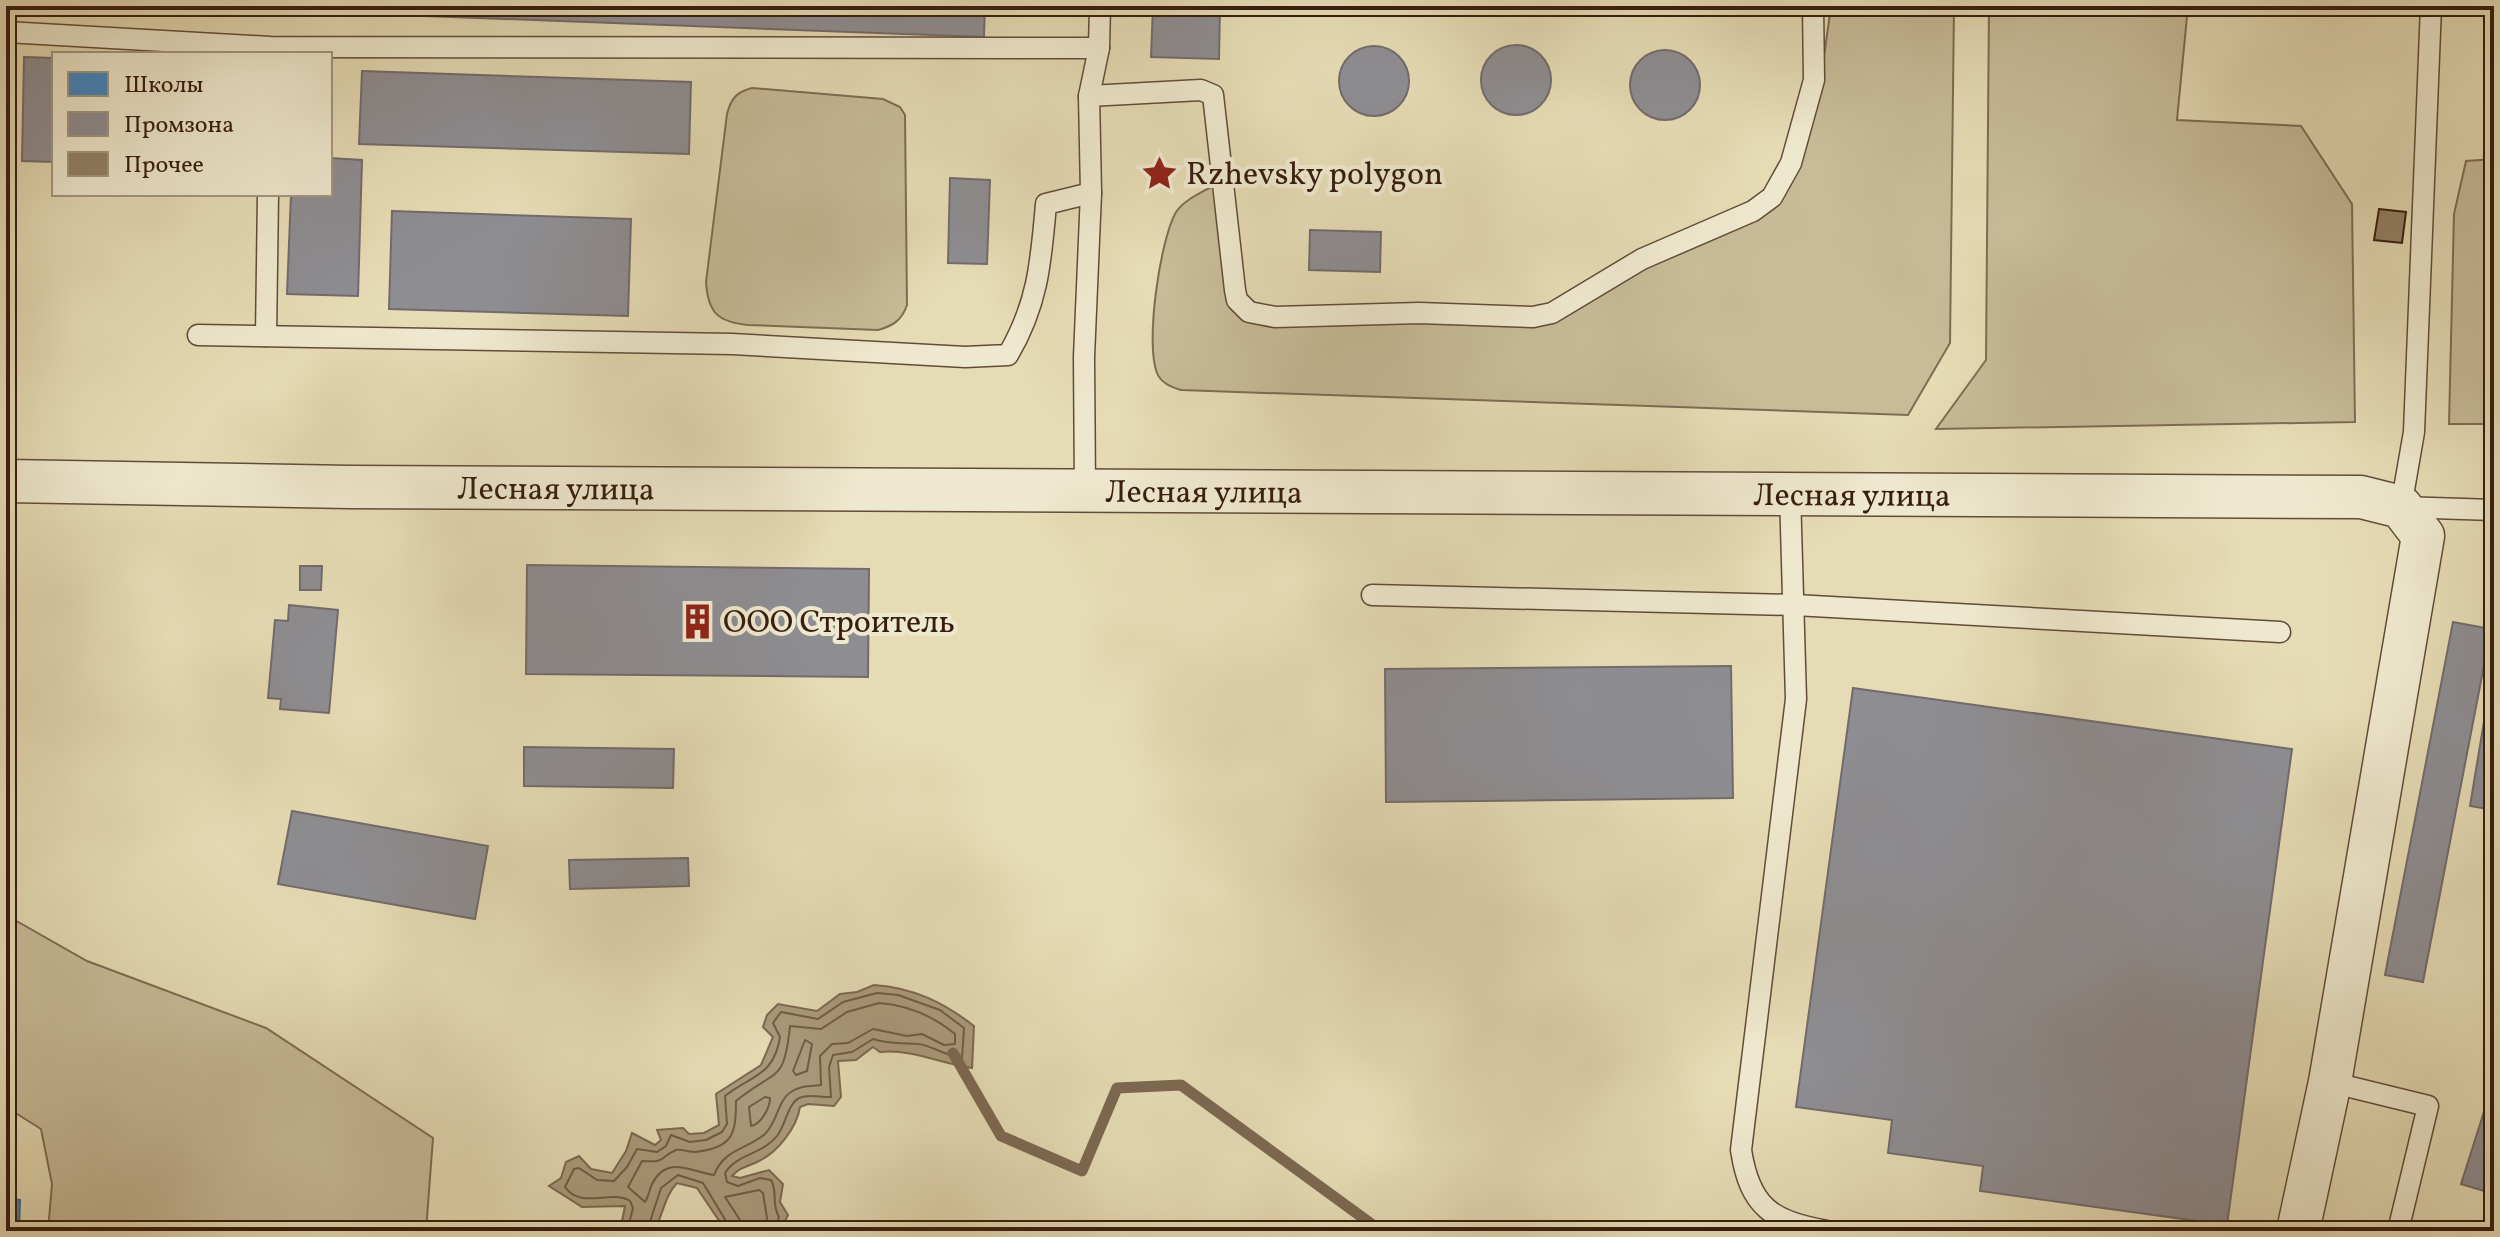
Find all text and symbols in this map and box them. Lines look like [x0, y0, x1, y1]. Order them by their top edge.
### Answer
legend [52, 52, 332, 196]
text: Школы [124, 69, 204, 103]
text: Промзона [124, 109, 234, 143]
text: Прочее [124, 149, 204, 183]
place icon: Rzhevsky polygon [1141, 154, 1179, 192]
place label: Rzhevsky polygon [1186, 154, 1443, 198]
street label: Лесная улица [457, 469, 655, 514]
street label: Лесная улица [1105, 472, 1303, 517]
street label: Лесная улица [1753, 475, 1951, 520]
building icon: ООО Строитель [678, 602, 716, 640]
place label: ООО Строитель [723, 602, 955, 646]

